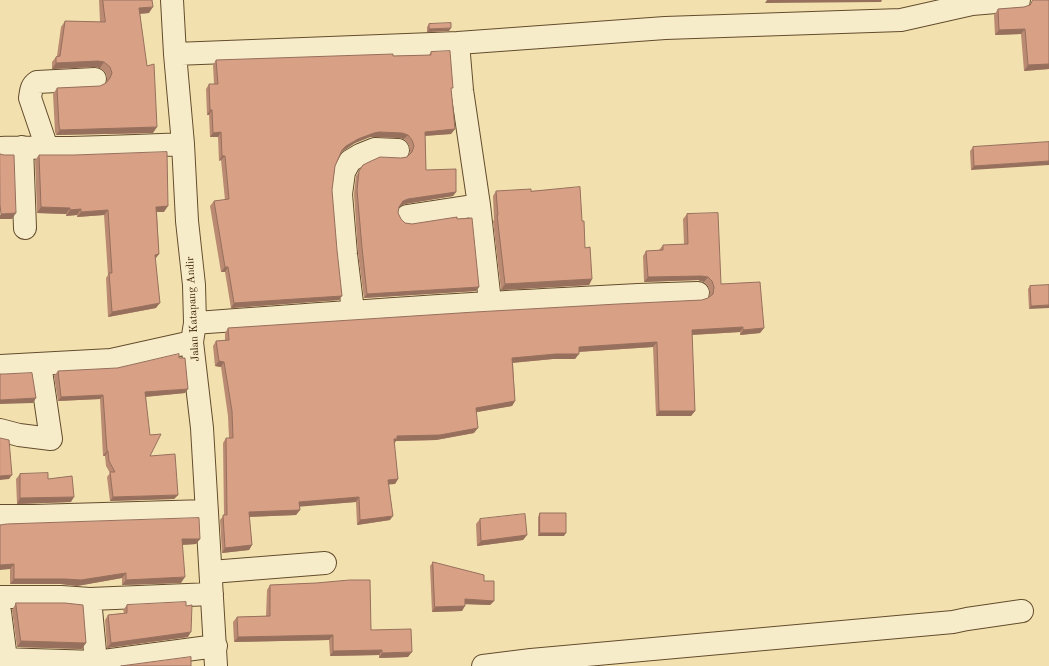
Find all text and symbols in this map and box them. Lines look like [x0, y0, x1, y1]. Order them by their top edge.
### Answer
street label: Jalan Katapang Andir [184, 256, 202, 362]

